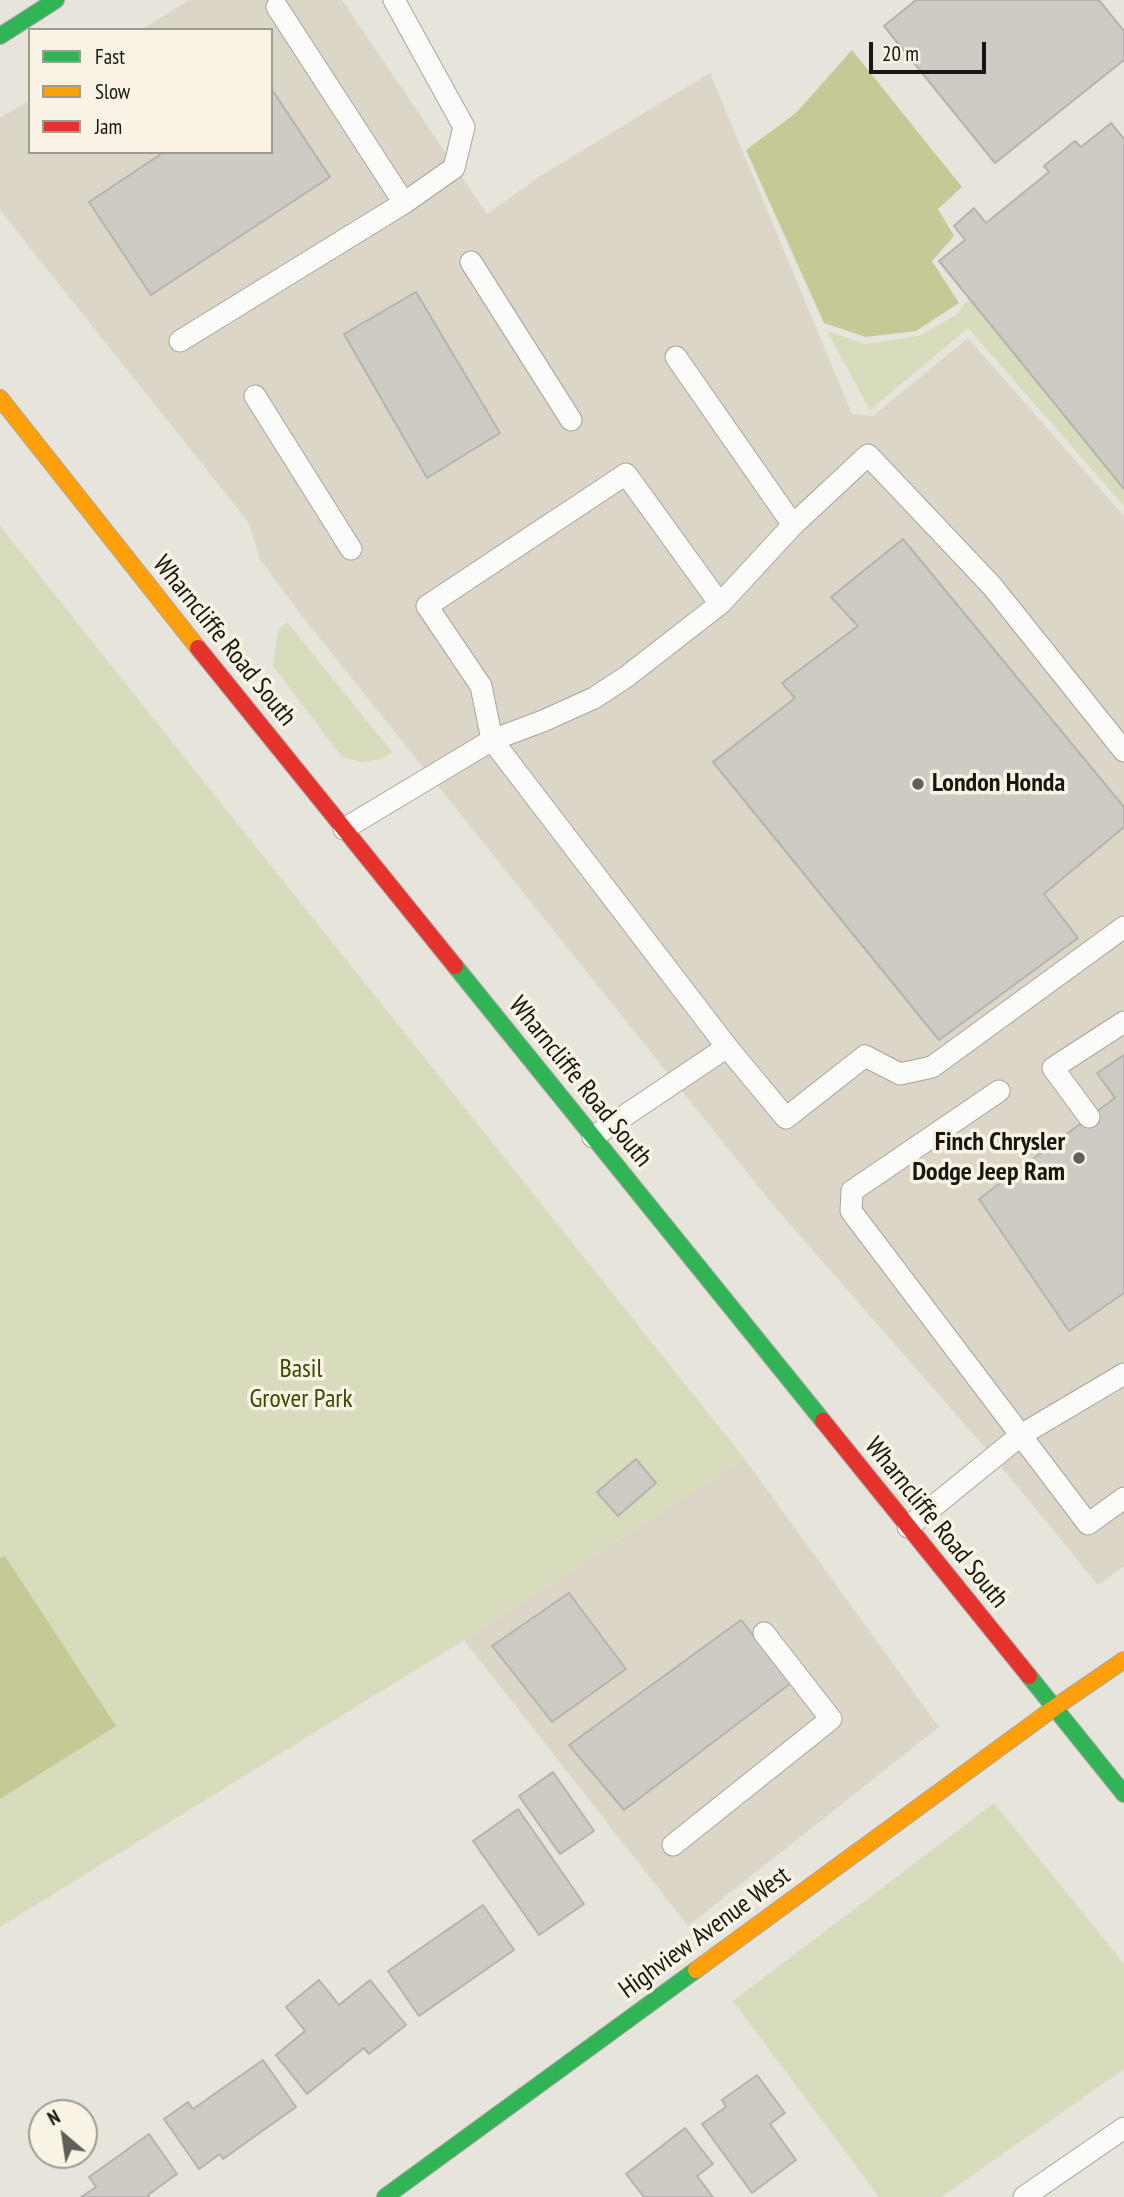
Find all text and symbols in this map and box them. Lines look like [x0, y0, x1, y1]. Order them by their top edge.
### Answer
legend [28, 28, 273, 154]
scale bar [872, 28, 989, 72]
text: 20 m [882, 40, 919, 67]
text: Fast [95, 43, 125, 70]
text: Slow [95, 78, 130, 105]
text: Jam [95, 113, 122, 140]
street label: Wharncliffe Road South [146, 549, 302, 733]
place label: London Honda [932, 768, 1065, 800]
marker: London Honda [910, 776, 926, 792]
street label: Wharncliffe Road South [502, 990, 658, 1174]
place label: Finch Chrysler Dodge Jeep Ram [912, 1127, 1065, 1188]
marker: Finch Chrysler Dodge Jeep Ram [1071, 1150, 1087, 1166]
park label: Basil Grover Park [250, 1354, 352, 1416]
street label: Wharncliffe Road South [858, 1431, 1014, 1615]
street label: Highview Avenue West [613, 1860, 797, 2006]
north arrow [28, 2099, 98, 2169]
text: N [43, 2104, 64, 2130]

